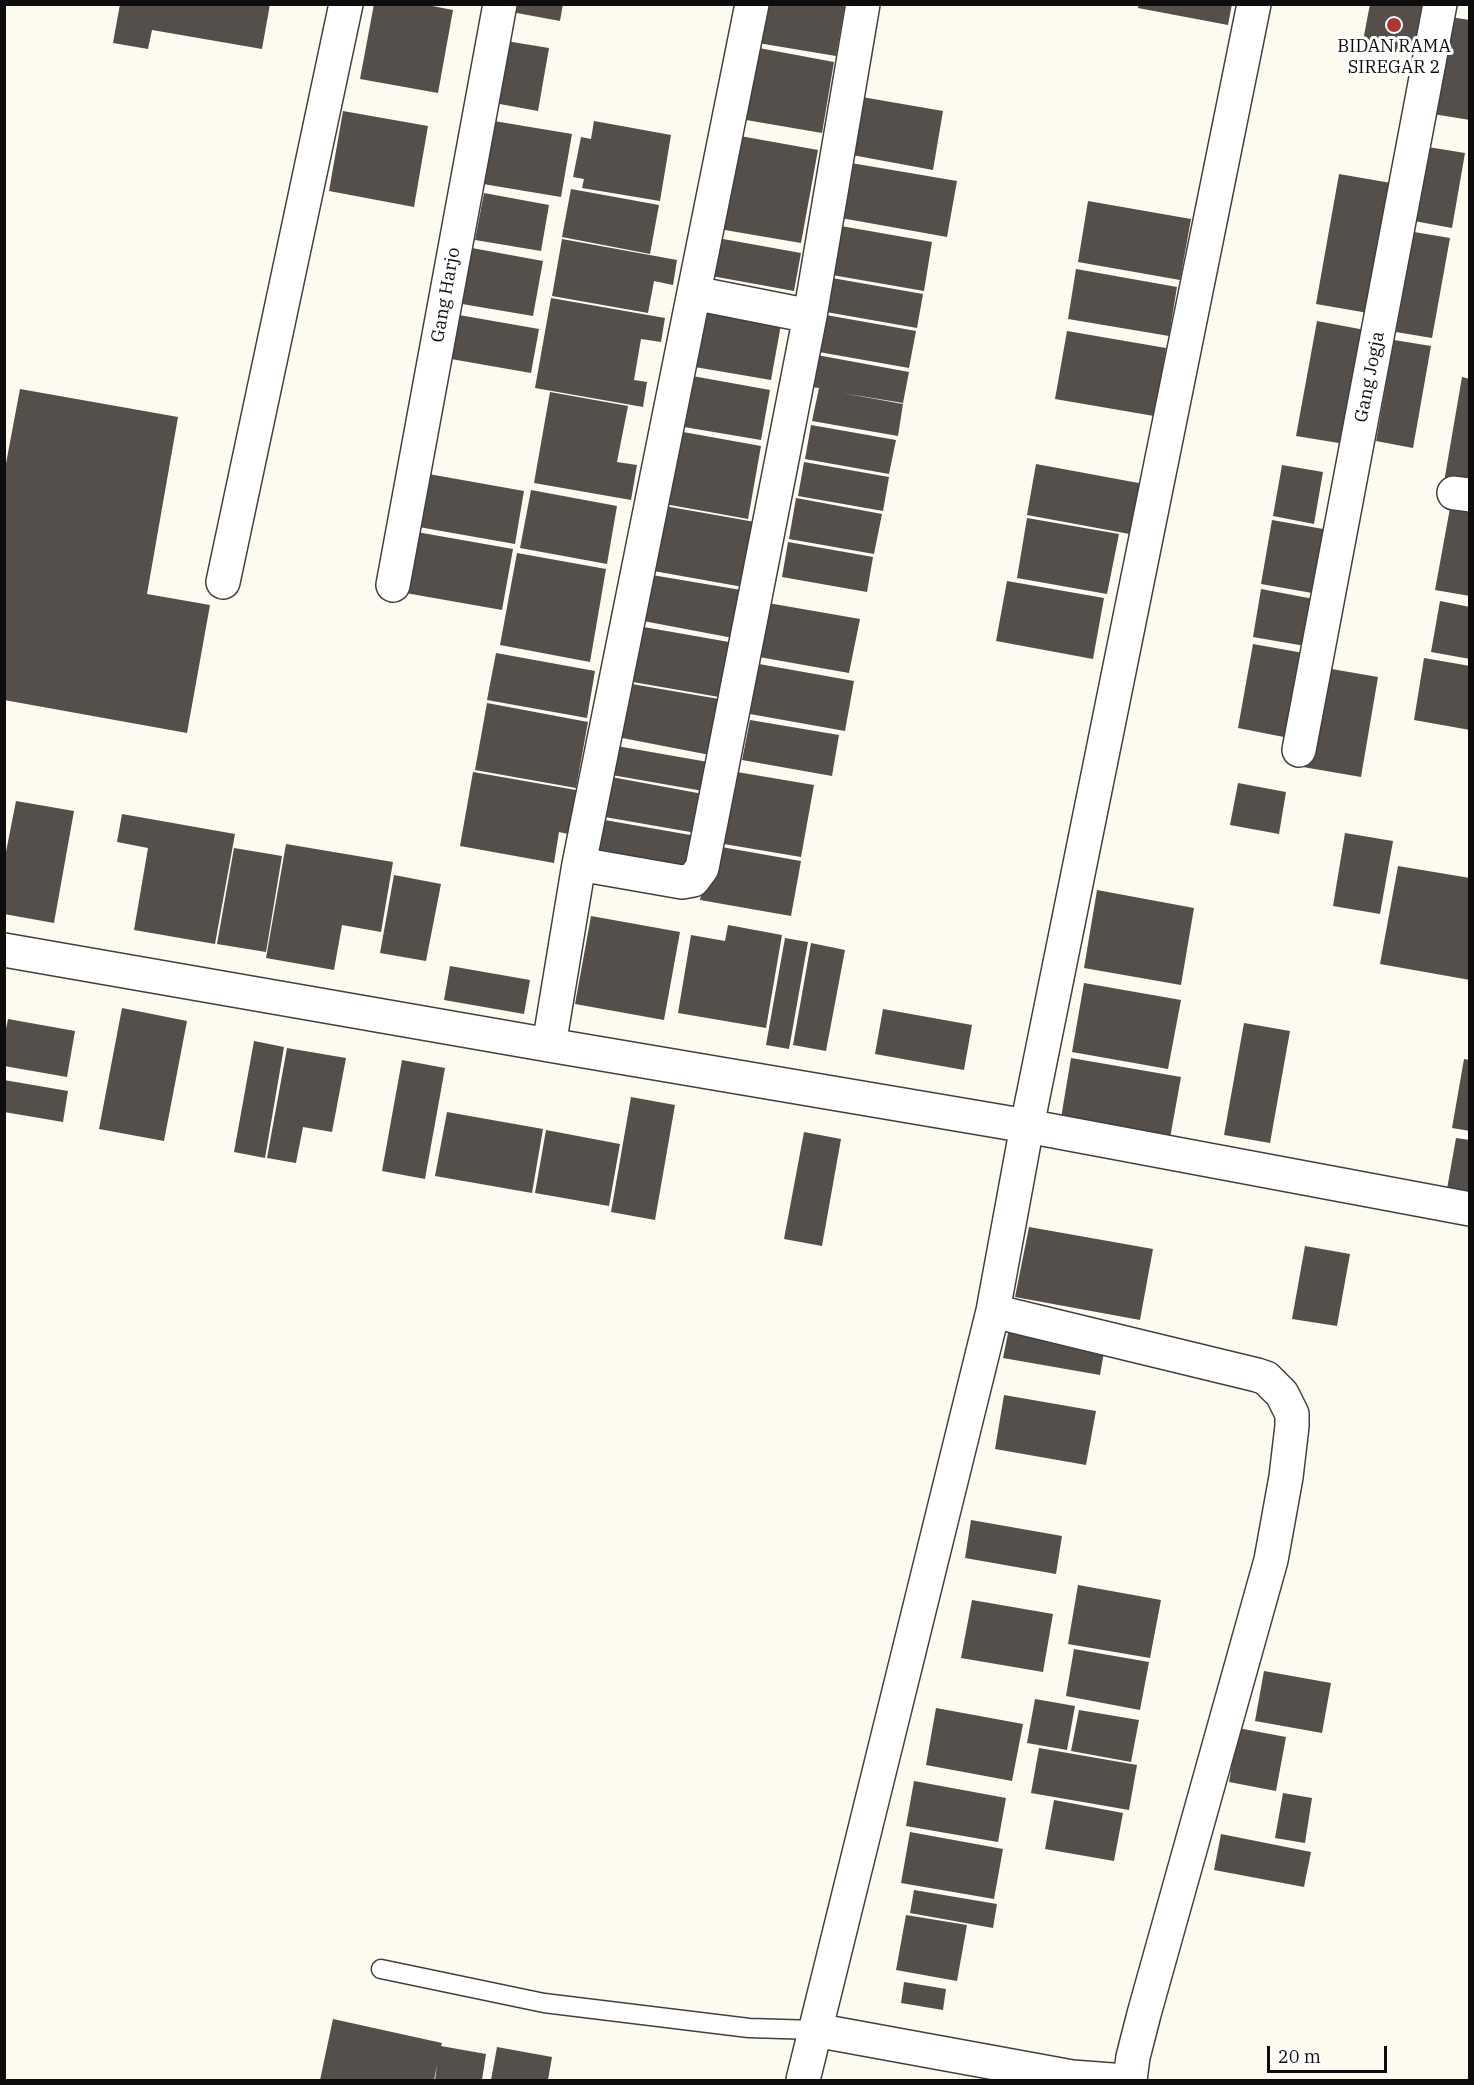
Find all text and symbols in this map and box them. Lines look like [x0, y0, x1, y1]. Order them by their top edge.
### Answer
marker: BIDAN RAMA SIREGAR 2 [1385, 16, 1403, 34]
place label: BIDAN RAMA SIREGAR 2 [1337, 36, 1451, 78]
street label: Gang Harjo [427, 246, 465, 344]
street label: Gang Jogja [1351, 330, 1389, 424]
scale bar [1270, 2034, 1390, 2072]
text: 20 m [1278, 2045, 1321, 2068]

